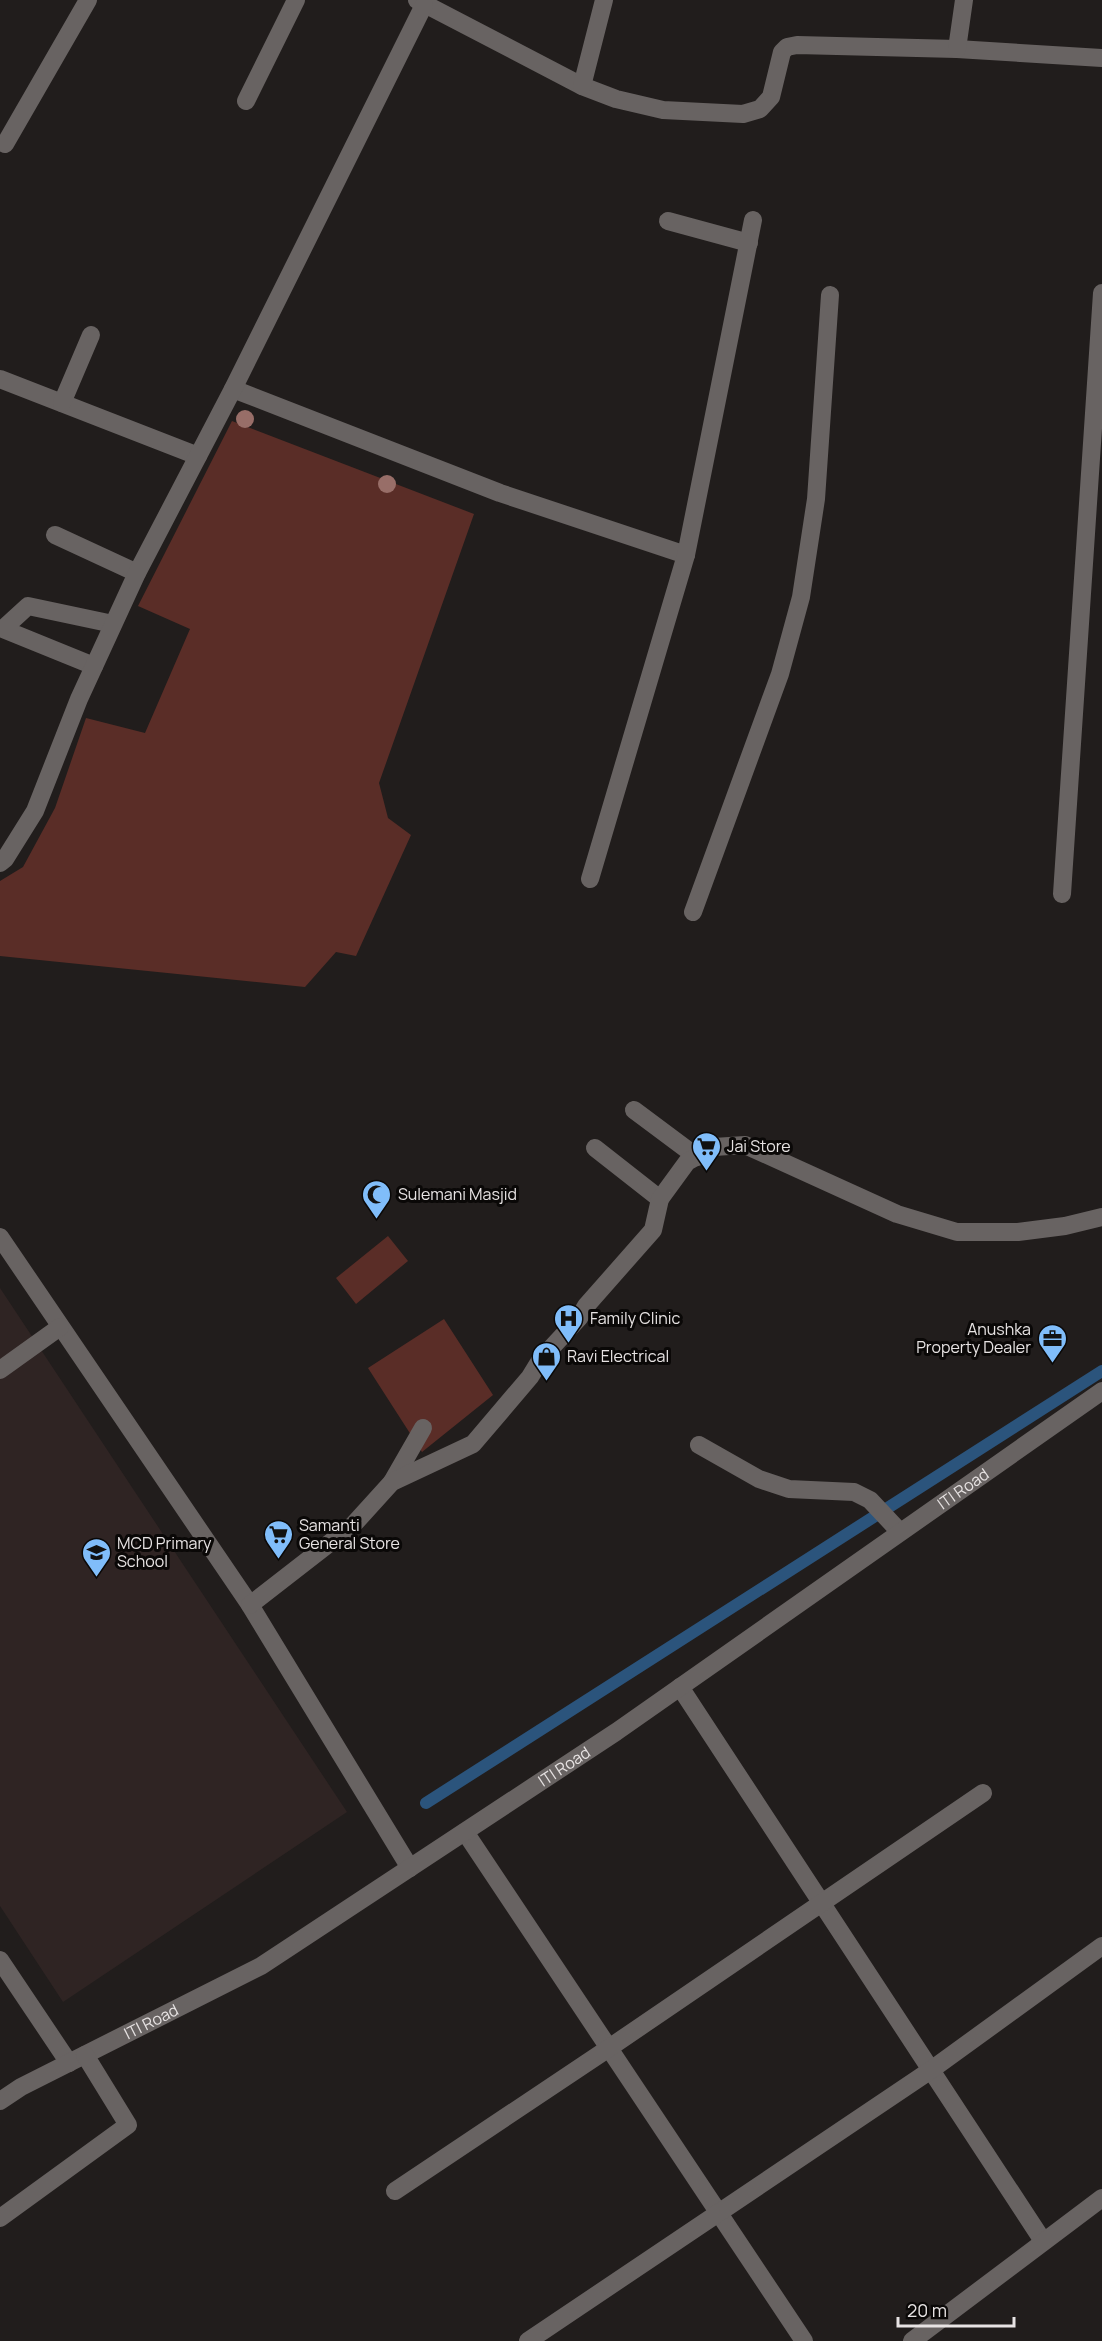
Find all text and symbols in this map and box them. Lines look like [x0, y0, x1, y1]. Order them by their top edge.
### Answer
supermarket icon: Jai Store [690, 1130, 722, 1172]
place label: Jai Store [727, 1135, 791, 1157]
mosque icon: Sulemani Masjid [361, 1178, 393, 1220]
place label: Sulemani Masjid [398, 1183, 517, 1205]
hospital icon: Family Clinic [553, 1302, 585, 1344]
place label: Family Clinic [590, 1307, 680, 1329]
place label: Anushka Property Dealer [916, 1318, 1031, 1358]
office icon: Anushka Property Dealer [1036, 1322, 1068, 1364]
shop icon: Ravi Electrical [530, 1340, 562, 1382]
place label: Ravi Electrical [567, 1345, 669, 1367]
street label: ITI Road [933, 1463, 993, 1514]
place label: Samanti General Store [299, 1514, 400, 1554]
supermarket icon: Samanti General Store [262, 1518, 294, 1560]
place label: MCD Primary School [117, 1532, 212, 1572]
school or university icon: MCD Primary School [80, 1536, 112, 1578]
street label: ITI Road [534, 1741, 594, 1791]
street label: ITI Road [120, 1998, 182, 2044]
scale bar [898, 2290, 1014, 2328]
text: 20 m [907, 2298, 947, 2322]

